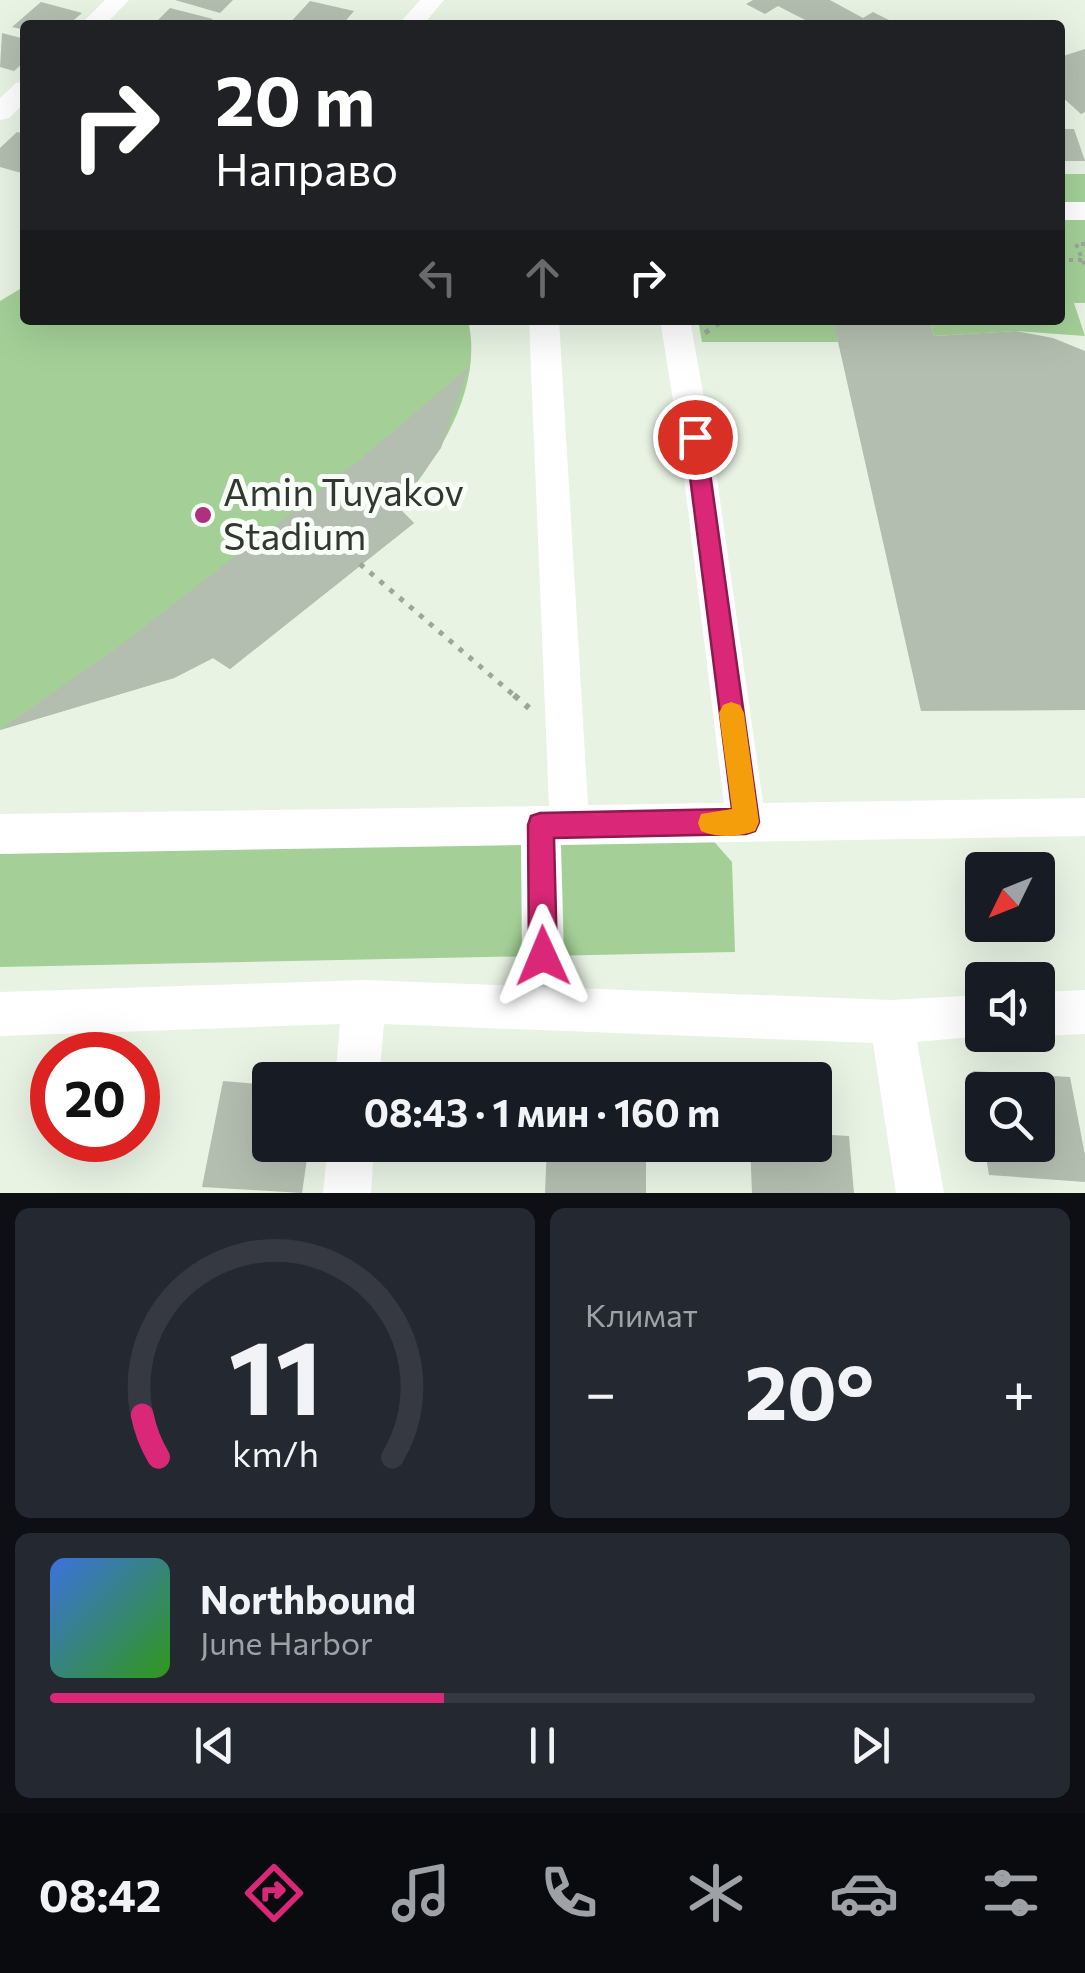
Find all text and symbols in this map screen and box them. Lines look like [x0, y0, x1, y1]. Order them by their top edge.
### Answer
text: 20 m [215, 55, 375, 140]
icon: right [50, 60, 180, 190]
text: Направо [215, 140, 398, 195]
icon: left [410, 250, 465, 305]
icon: ahead [515, 250, 570, 305]
icon: right [620, 250, 675, 305]
pin [653, 395, 738, 480]
icon: arrive [668, 410, 723, 465]
place label: Amin Tuyakov Stadium [223, 467, 464, 558]
marker: Amin Tuyakov Stadium [192, 504, 214, 526]
north arrow [965, 852, 1055, 942]
map controls [965, 852, 1055, 1162]
position arrow [491, 904, 595, 1008]
button: sound [965, 962, 1055, 1052]
speed limit sign: 20 [30, 1032, 160, 1162]
button: search [965, 1072, 1055, 1162]
text: 08:43 · 1 мин · 160 m [364, 1088, 720, 1135]
text: Климат [585, 1294, 698, 1334]
text: 11 [228, 1309, 322, 1436]
text: 20° [745, 1344, 874, 1435]
text: − [585, 1357, 616, 1424]
text: + [1003, 1357, 1035, 1424]
text: km/h [232, 1431, 318, 1474]
text: Northbound [200, 1575, 416, 1622]
text: June Harbor [200, 1622, 373, 1662]
icon: previous [187, 1718, 242, 1773]
icon: pause [515, 1718, 570, 1773]
icon: next [843, 1718, 898, 1773]
icon: directions [239, 1858, 309, 1928]
icon: music [386, 1858, 456, 1928]
icon: phone [534, 1858, 604, 1928]
icon: climate [681, 1858, 751, 1928]
icon: car [829, 1858, 899, 1928]
icon: filters [976, 1858, 1046, 1928]
text: 08:42 [39, 1866, 161, 1921]

